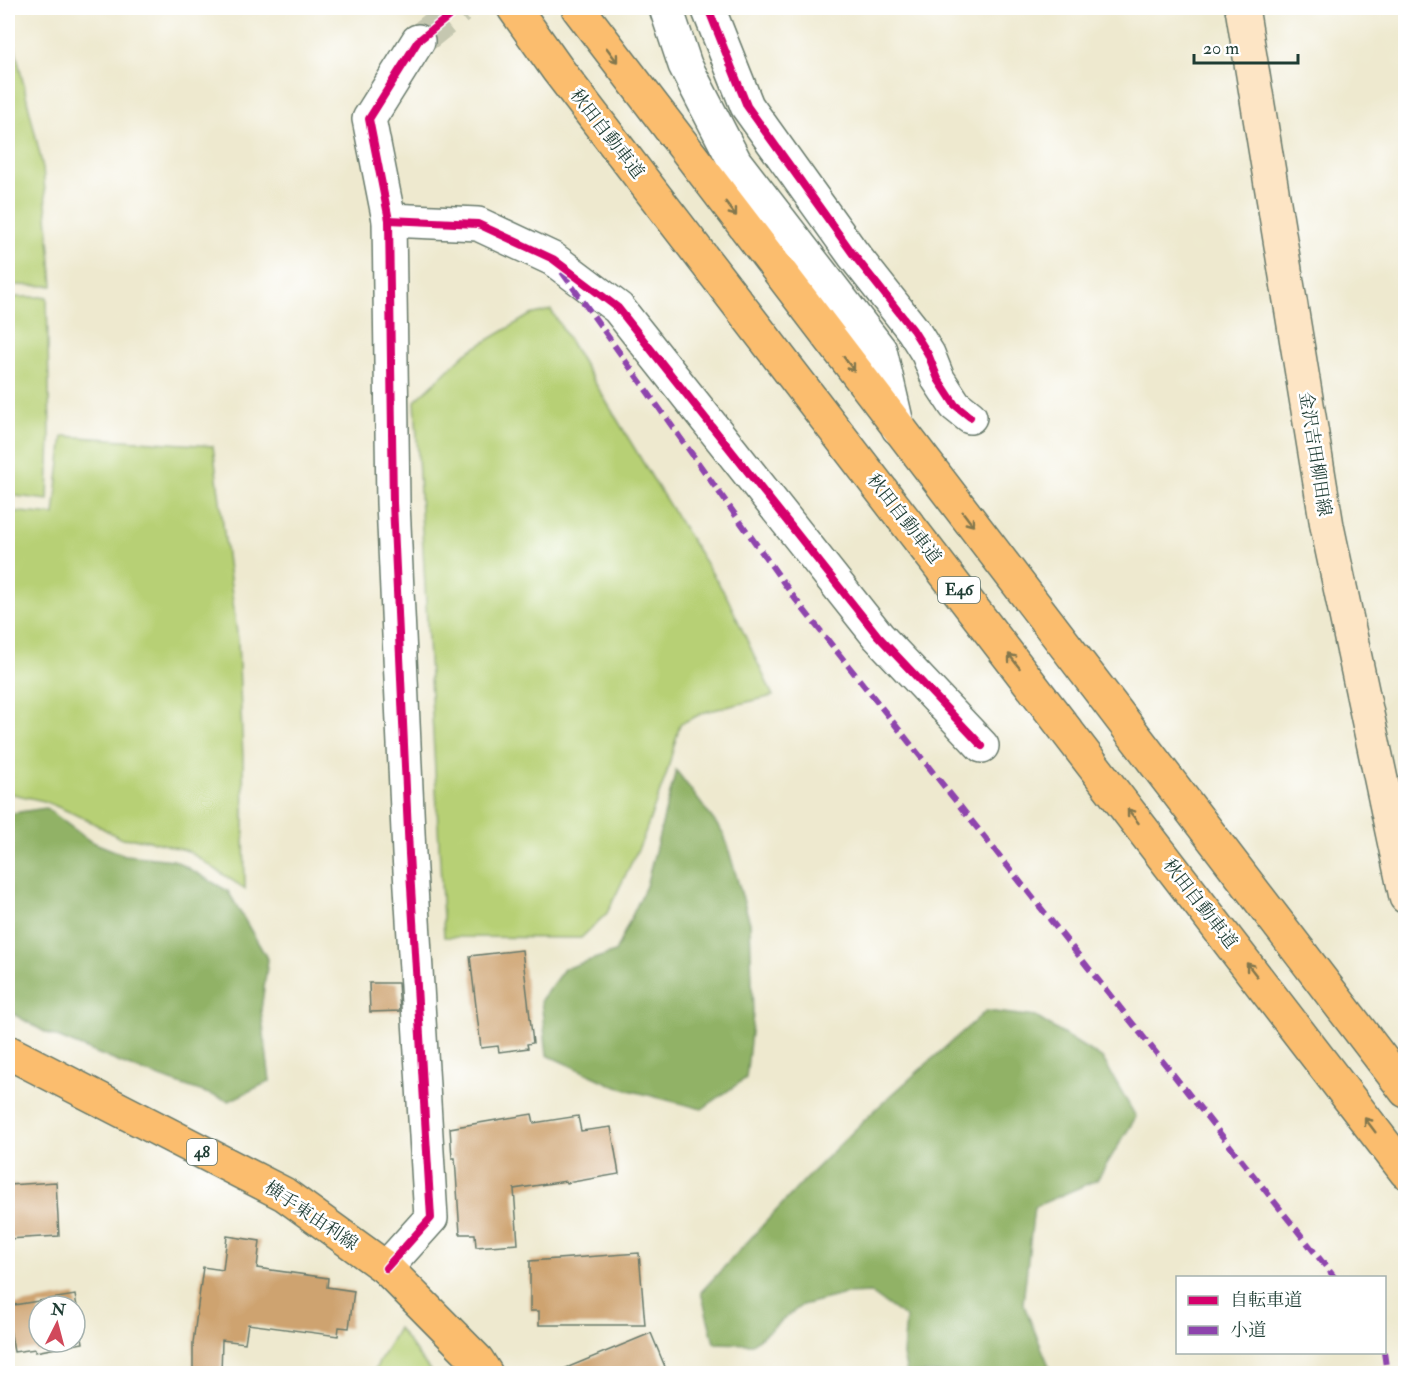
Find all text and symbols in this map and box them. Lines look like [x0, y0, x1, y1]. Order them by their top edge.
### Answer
scale bar [1194, 27, 1298, 65]
text: 20 m [1203, 37, 1239, 60]
one-way arrow [606, 46, 619, 62]
street label: 秋田自動車道 [565, 84, 649, 184]
one-way arrow [725, 201, 737, 217]
one-way arrow [843, 356, 856, 372]
street label: 金沢吉田柳田線 [1294, 390, 1336, 518]
street label: 秋田自動車道 [862, 469, 946, 569]
one-way arrow [962, 511, 974, 527]
road number: E46 [938, 577, 980, 603]
one-way arrow [1007, 654, 1020, 670]
one-way arrow [1126, 808, 1139, 824]
street label: 秋田自動車道 [1158, 854, 1242, 954]
one-way arrow [1245, 963, 1258, 979]
one-way arrow [1364, 1117, 1377, 1133]
road number: 48 [187, 1139, 217, 1165]
street label: 横手東由利線 [260, 1176, 362, 1256]
legend [1176, 1276, 1386, 1354]
text: 自転車道 [1230, 1289, 1302, 1312]
north arrow [27, 1294, 87, 1354]
text: N [49, 1299, 67, 1321]
text: 小道 [1230, 1319, 1266, 1342]

